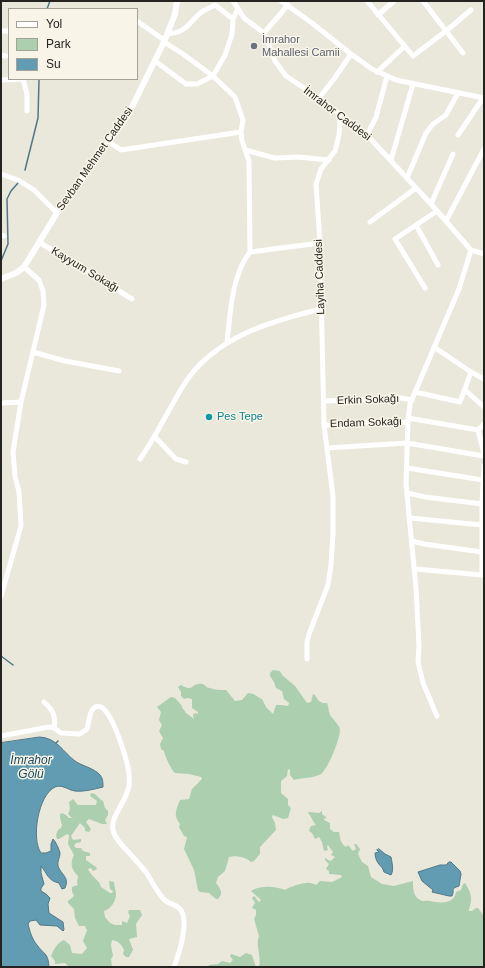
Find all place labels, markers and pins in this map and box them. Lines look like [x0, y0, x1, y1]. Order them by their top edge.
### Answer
place label: İmrahor Mahallesi Camii [262, 33, 340, 59]
marker: İmrahor Mahallesi Camii [249, 41, 259, 51]
place label: Pes Tepe [217, 410, 263, 424]
marker: Pes Tepe [204, 412, 214, 422]

